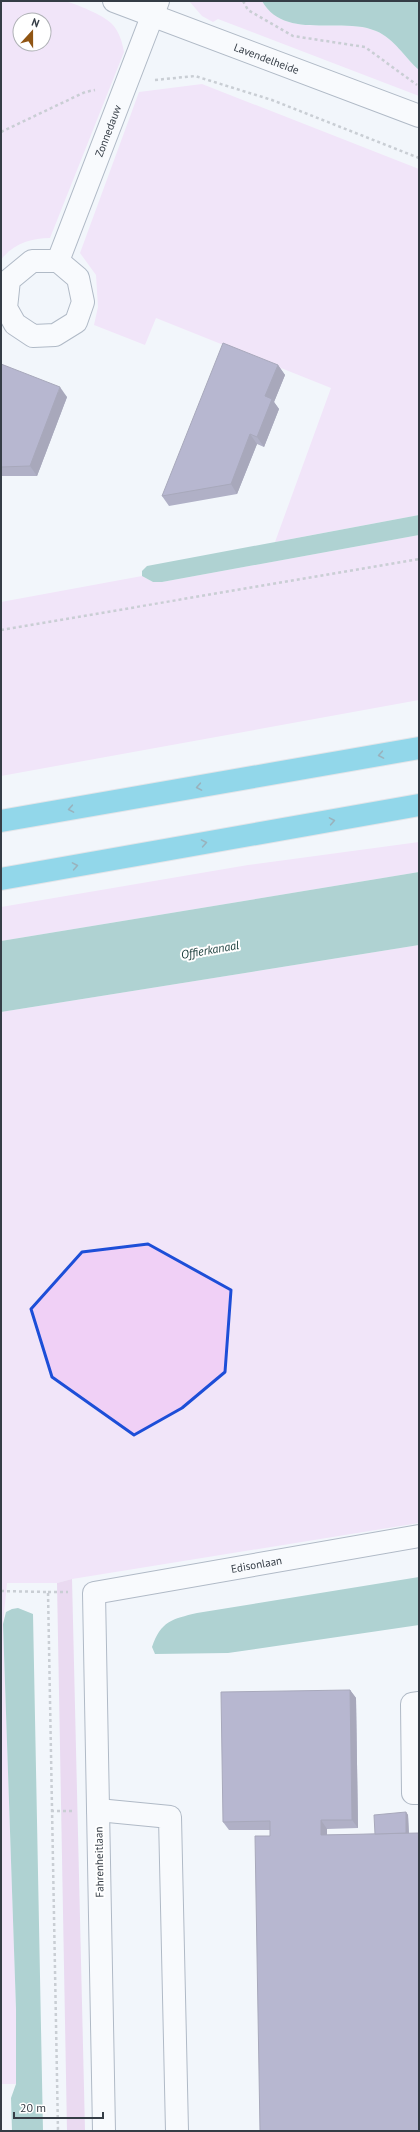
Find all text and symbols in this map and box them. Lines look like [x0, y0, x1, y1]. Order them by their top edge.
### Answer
north arrow [12, 12, 52, 52]
text: N [30, 15, 41, 30]
street label: Lavendelheide [232, 40, 301, 77]
street label: Zonnedauw [92, 103, 124, 159]
one-way arrow [377, 750, 384, 759]
one-way arrow [196, 782, 202, 791]
one-way arrow [68, 804, 74, 813]
one-way arrow [328, 817, 335, 826]
one-way arrow [200, 839, 207, 848]
one-way arrow [72, 862, 79, 870]
water label: Offierkanaal [180, 937, 241, 962]
street label: Edisonlaan [230, 1553, 283, 1576]
street label: Fahrenheitlaan [91, 1826, 107, 1898]
scale bar [14, 2094, 103, 2120]
text: 20 m [20, 2100, 46, 2115]

